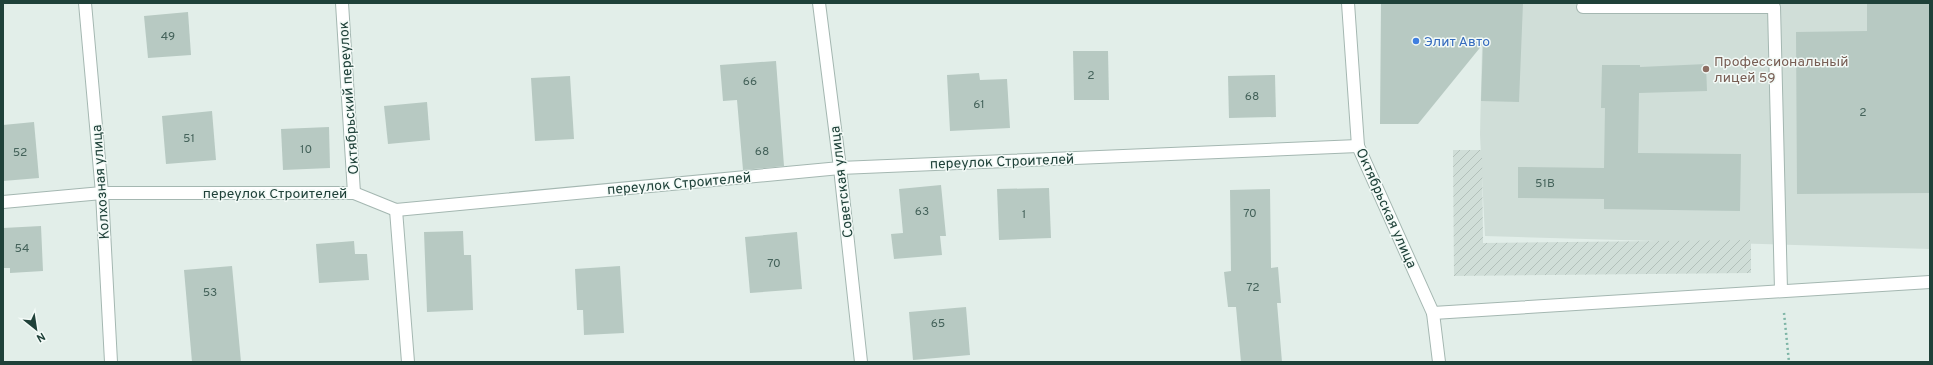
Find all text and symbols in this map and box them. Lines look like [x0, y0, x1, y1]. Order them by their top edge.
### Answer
street label: Октябрьский переулок [336, 21, 363, 175]
house number: 49 [161, 29, 175, 45]
place label: Элит Авто [1424, 34, 1490, 51]
marker: Элит Авто [1411, 36, 1421, 46]
place label: Профессиональный лицей 59 [1714, 54, 1849, 87]
marker: Профессиональный лицей 59 [1701, 64, 1711, 74]
house number: 2 [1087, 68, 1095, 84]
house number: 66 [743, 74, 757, 90]
house number: 68 [1245, 89, 1259, 105]
house number: 61 [973, 97, 985, 113]
house number: 2 [1859, 105, 1867, 121]
street label: Колхозная улица [89, 124, 114, 240]
street label: Советская улица [827, 125, 858, 239]
house number: 51 [183, 131, 195, 147]
house number: 10 [300, 142, 312, 158]
house number: 68 [755, 144, 769, 160]
house number: 52 [13, 145, 27, 161]
street label: Октябрьская улица [1351, 146, 1420, 271]
street label: переулок Строителей [930, 151, 1075, 174]
street label: переулок Строителей [606, 170, 752, 199]
house number: 51В [1535, 176, 1555, 192]
street label: переулок Строителей [203, 186, 347, 203]
house number: 63 [915, 204, 929, 220]
house number: 70 [1243, 206, 1257, 222]
house number: 1 [1022, 207, 1026, 223]
house number: 54 [14, 241, 30, 257]
house number: 70 [767, 256, 781, 272]
house number: 72 [1246, 280, 1260, 296]
house number: 53 [203, 285, 217, 301]
north arrow [16, 309, 56, 349]
house number: 65 [931, 316, 945, 332]
text: N [34, 329, 47, 345]

